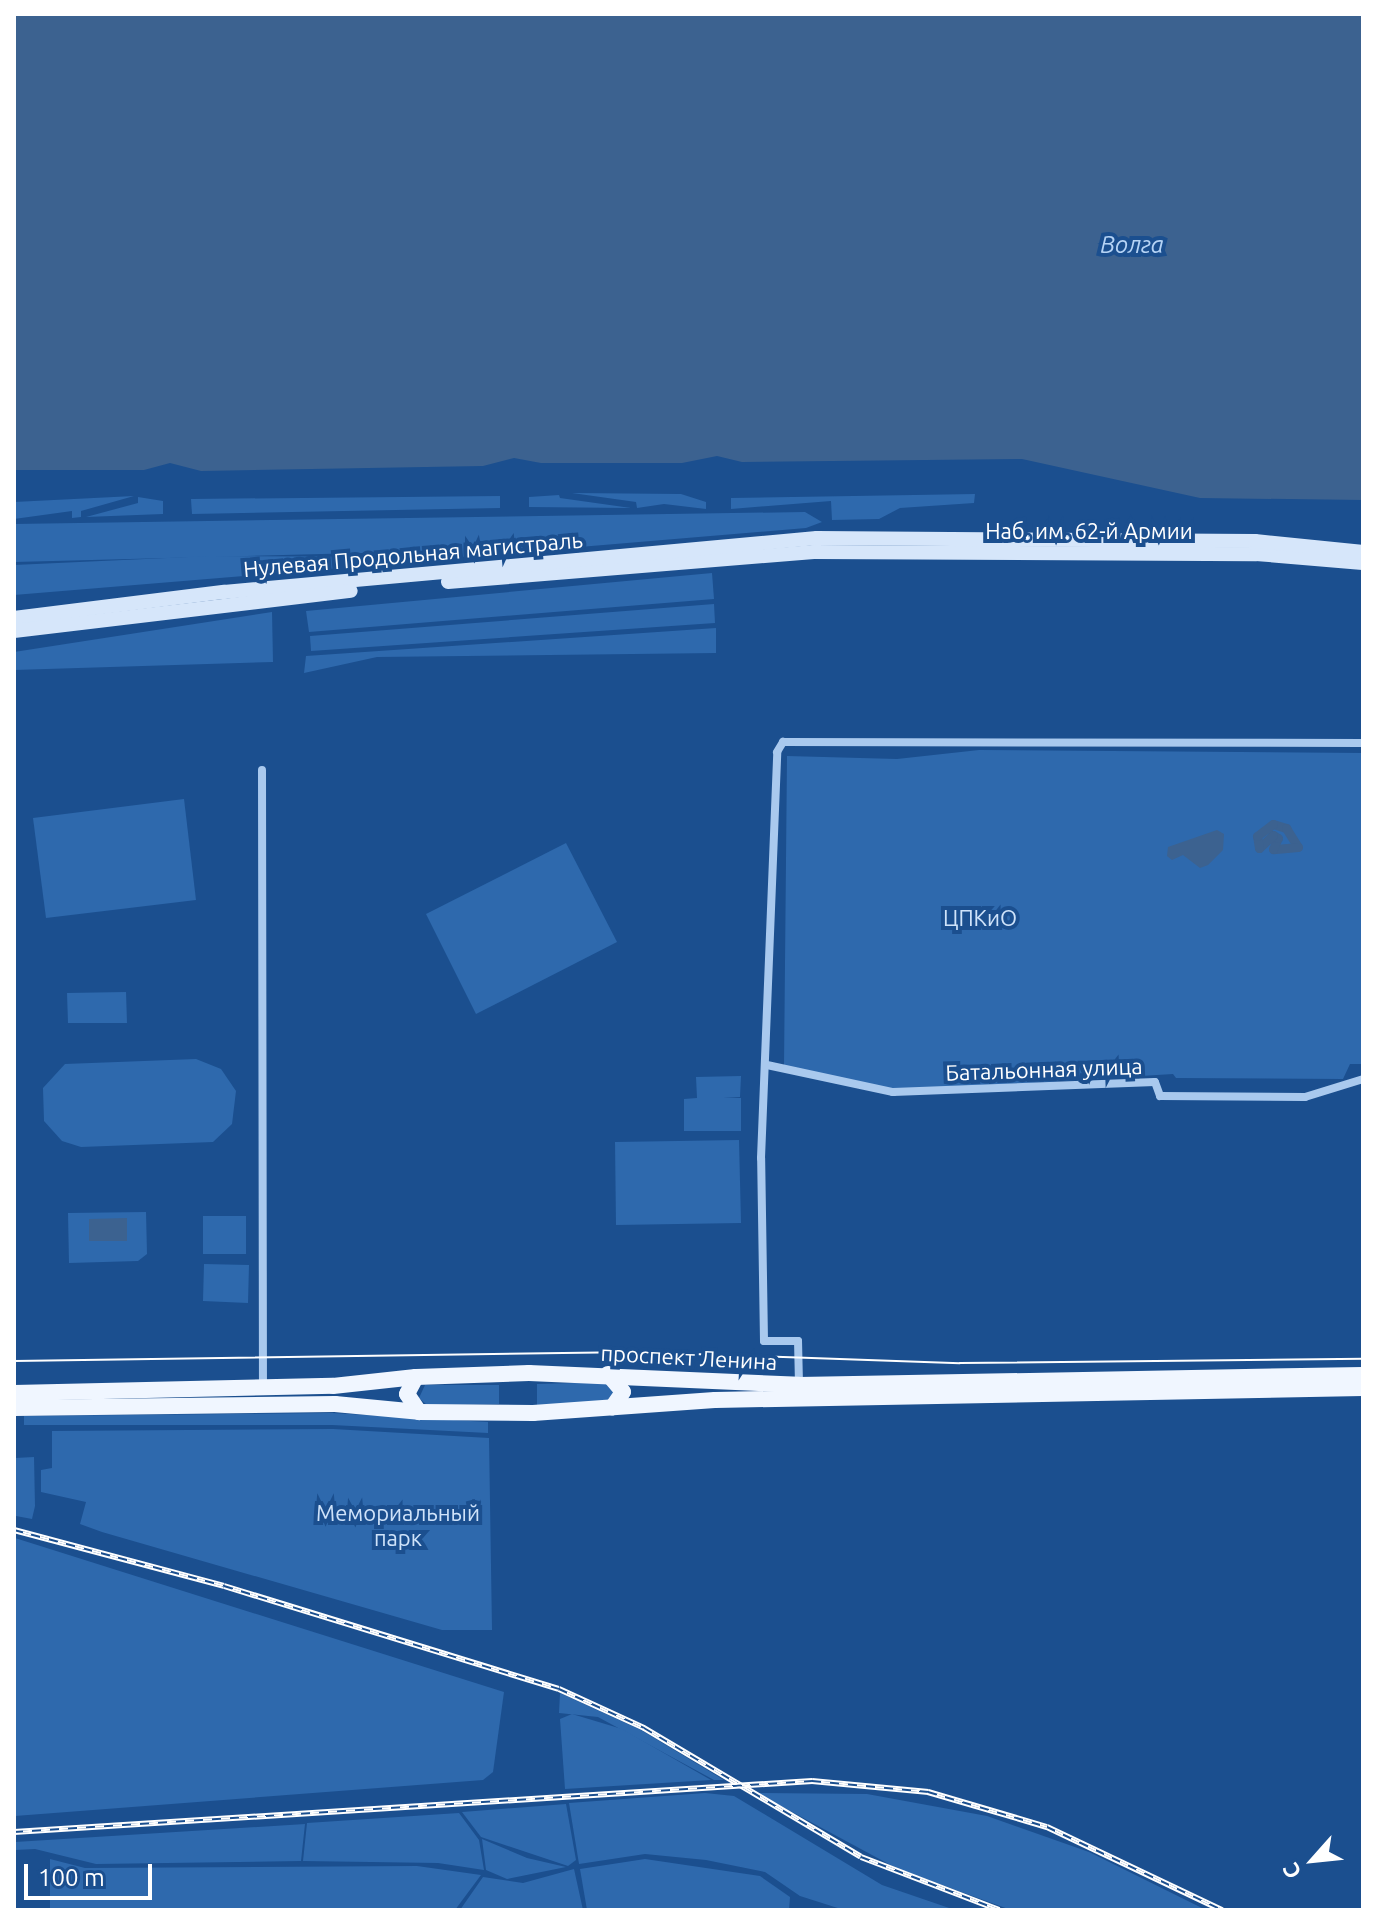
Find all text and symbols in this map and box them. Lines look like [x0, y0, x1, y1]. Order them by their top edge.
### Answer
water label: Волга [1100, 231, 1164, 259]
street label: Наб. им. 62-й Армии [985, 518, 1193, 544]
street label: Нулевая Продольная магистраль [242, 526, 584, 582]
park label: ЦПКиО [943, 905, 1017, 931]
street label: Батальонная улица [945, 1052, 1143, 1086]
street label: проспект Ленина [600, 1339, 778, 1375]
park label: Мемориальный парк [316, 1499, 480, 1550]
north arrow [1273, 1820, 1353, 1900]
scale bar [28, 1848, 156, 1898]
text: С [1277, 1859, 1306, 1883]
text: 100 m [38, 1864, 105, 1891]

